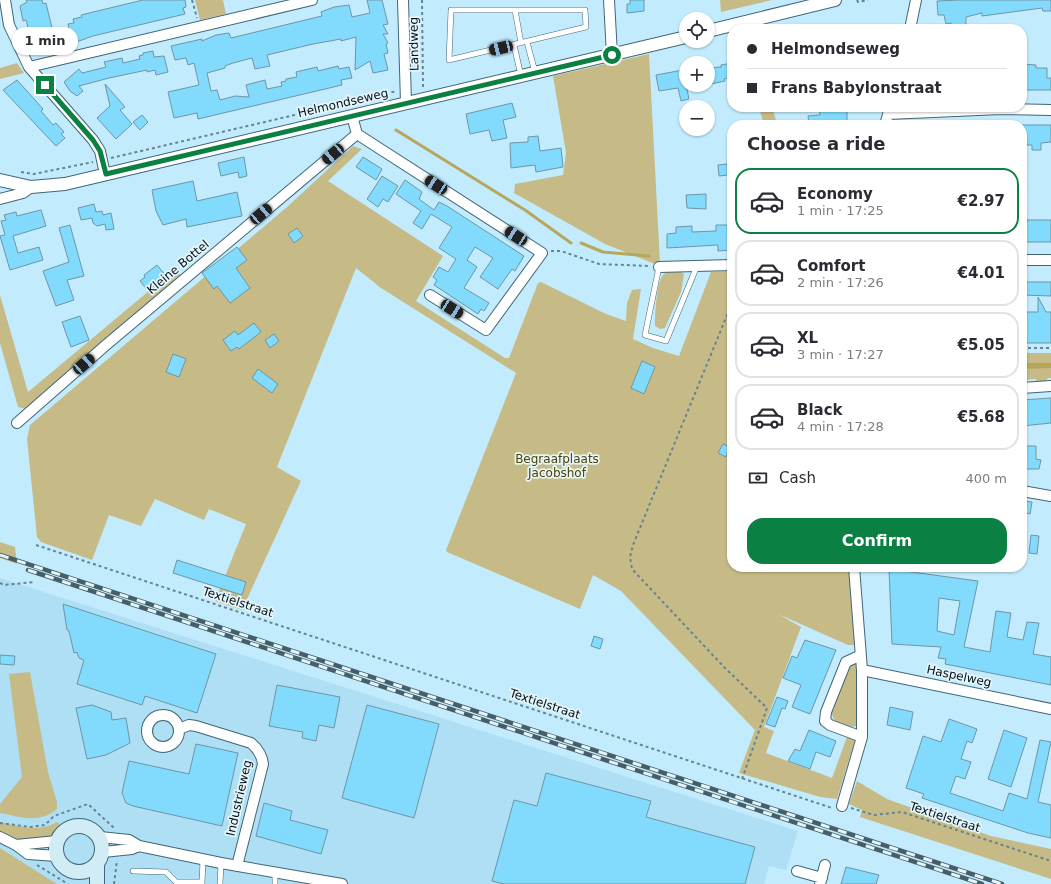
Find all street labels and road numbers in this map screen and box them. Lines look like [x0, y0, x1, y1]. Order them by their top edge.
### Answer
street label: Landweg [407, 17, 421, 71]
street label: Helmondseweg [296, 86, 390, 120]
street label: Kleine Bottel [144, 237, 212, 297]
street label: Textielstraat [200, 584, 275, 620]
street label: Haspelweg [925, 662, 993, 690]
street label: Textielstraat [507, 686, 582, 722]
street label: Industrieweg [223, 759, 255, 837]
street label: Textielstraat [907, 799, 982, 835]

